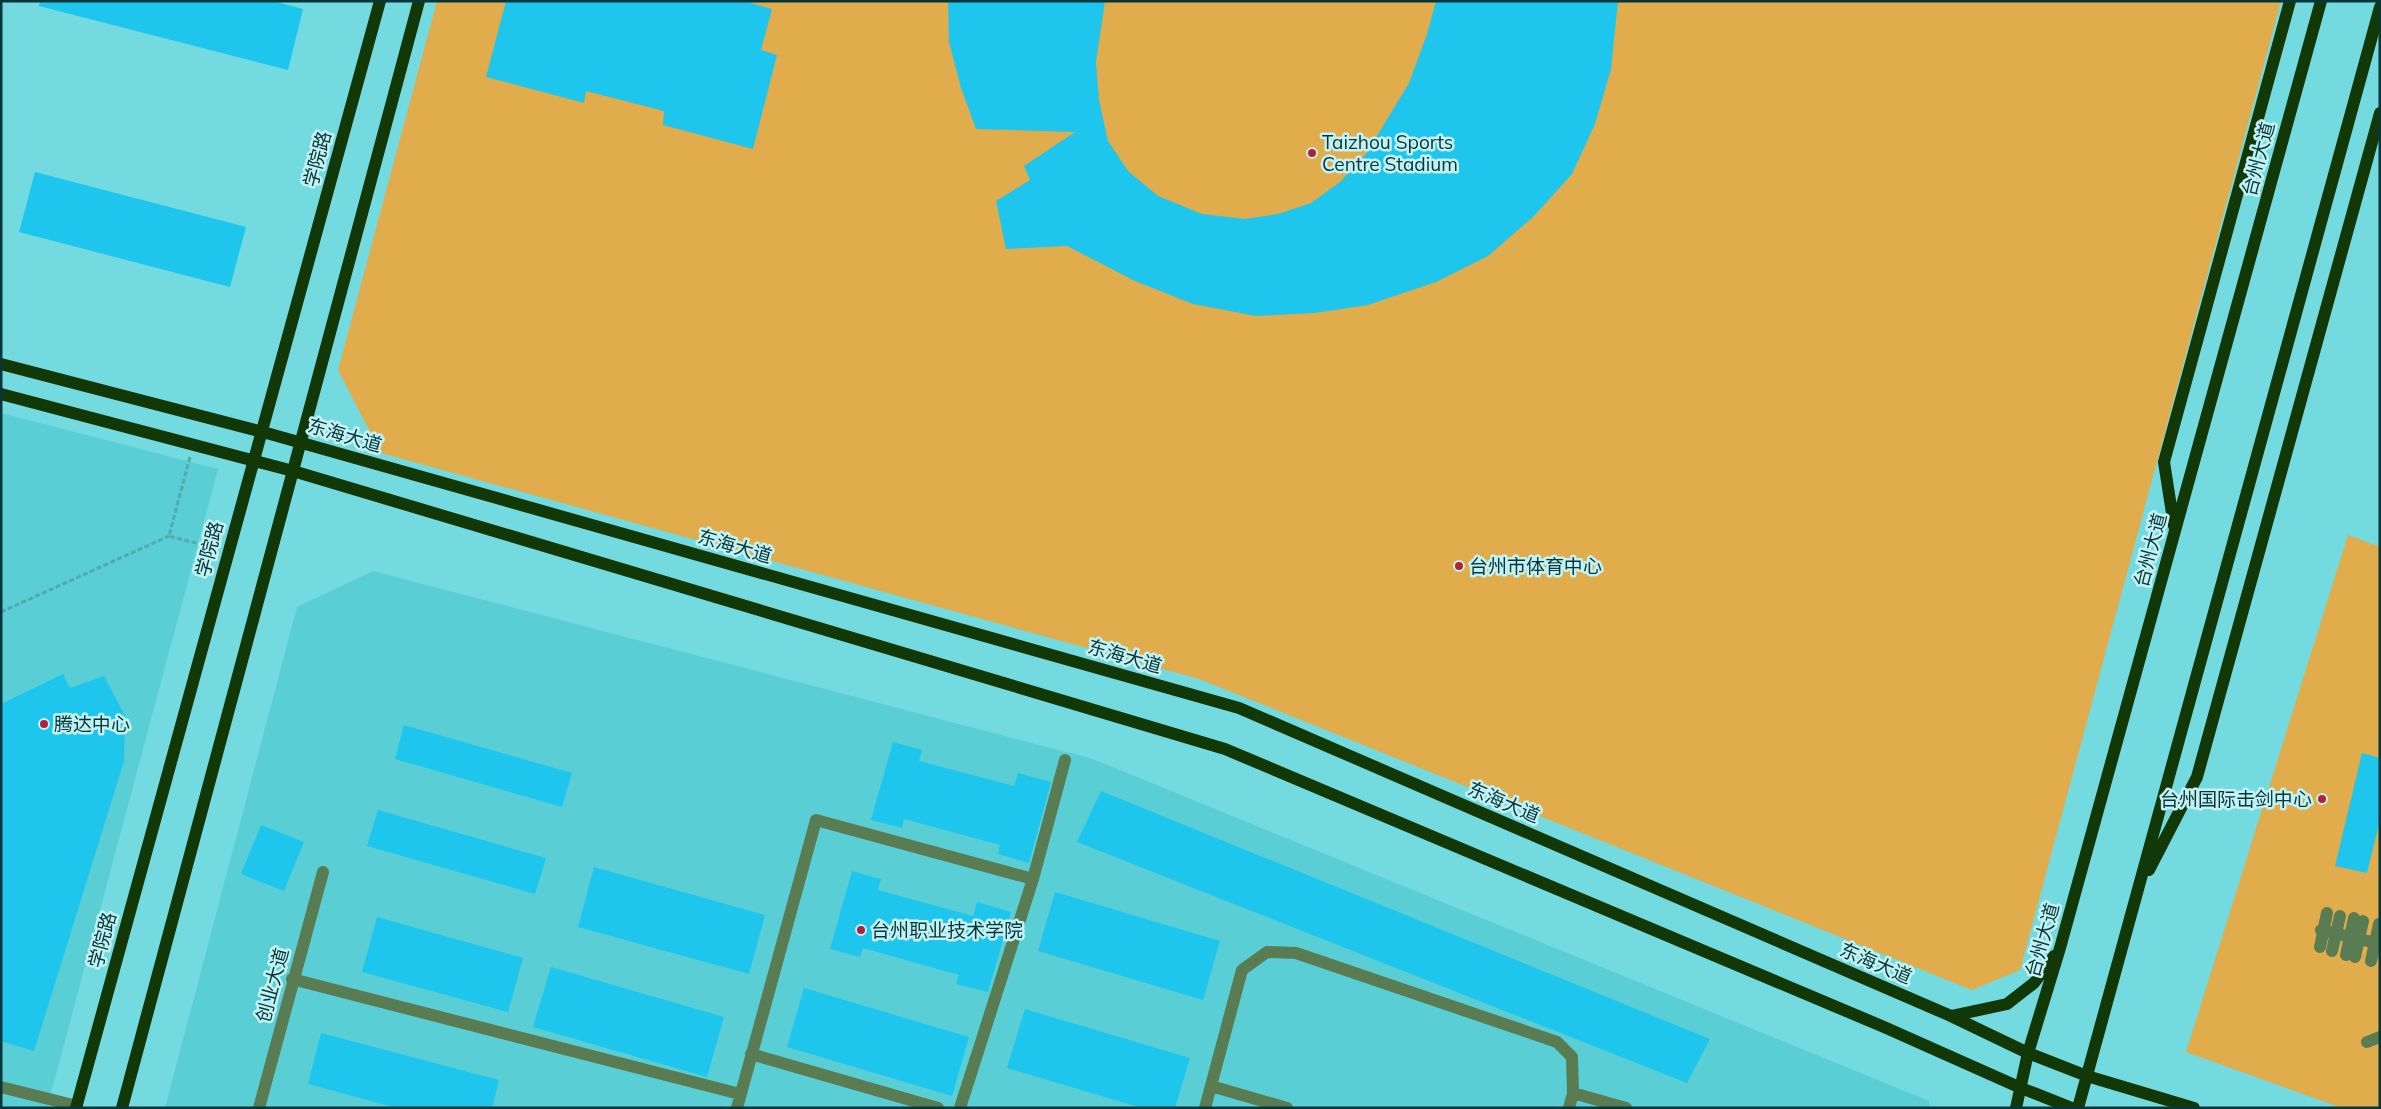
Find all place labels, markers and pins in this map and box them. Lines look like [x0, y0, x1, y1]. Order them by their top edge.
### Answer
place label: Taizhou Sports Centre Stadium [1322, 130, 1458, 176]
marker: Taizhou Sports Centre Stadium [1306, 147, 1318, 159]
place label: 台州市体育中心 [1469, 554, 1602, 578]
marker: 台州市体育中心 [1453, 560, 1465, 572]
place label: 腾达中心 [54, 712, 130, 736]
marker: 腾达中心 [38, 718, 50, 730]
place label: 台州国际击剑中心 [2160, 787, 2312, 811]
marker: 台州国际击剑中心 [2316, 793, 2328, 805]
place label: 台州职业技术学院 [871, 918, 1023, 942]
marker: 台州职业技术学院 [855, 924, 867, 936]

